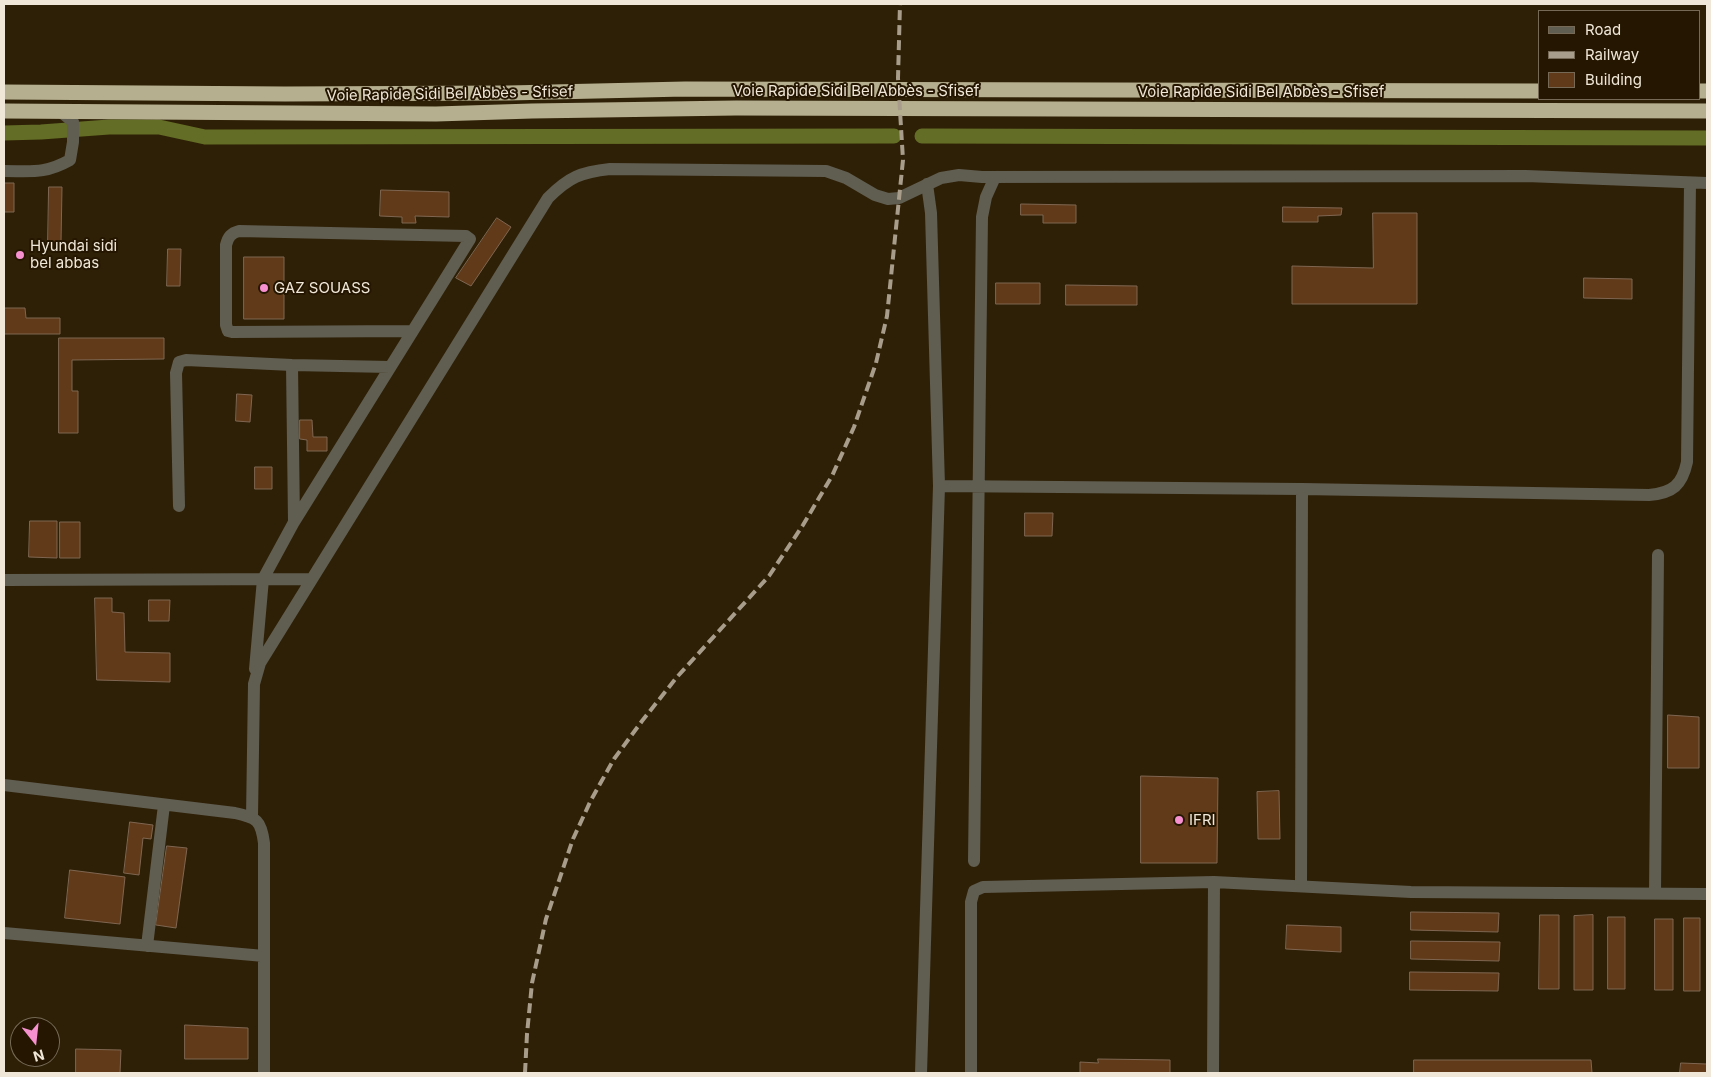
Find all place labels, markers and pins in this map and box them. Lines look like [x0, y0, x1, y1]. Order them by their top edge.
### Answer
place label: Hyundai sidi bel abbas [30, 237, 117, 272]
marker: Hyundai sidi bel abbas [14, 249, 26, 261]
place label: GAZ SOUASS [274, 279, 370, 297]
marker: GAZ SOUASS [258, 282, 270, 294]
place label: IFRI [1189, 811, 1216, 829]
marker: IFRI [1173, 814, 1185, 826]

